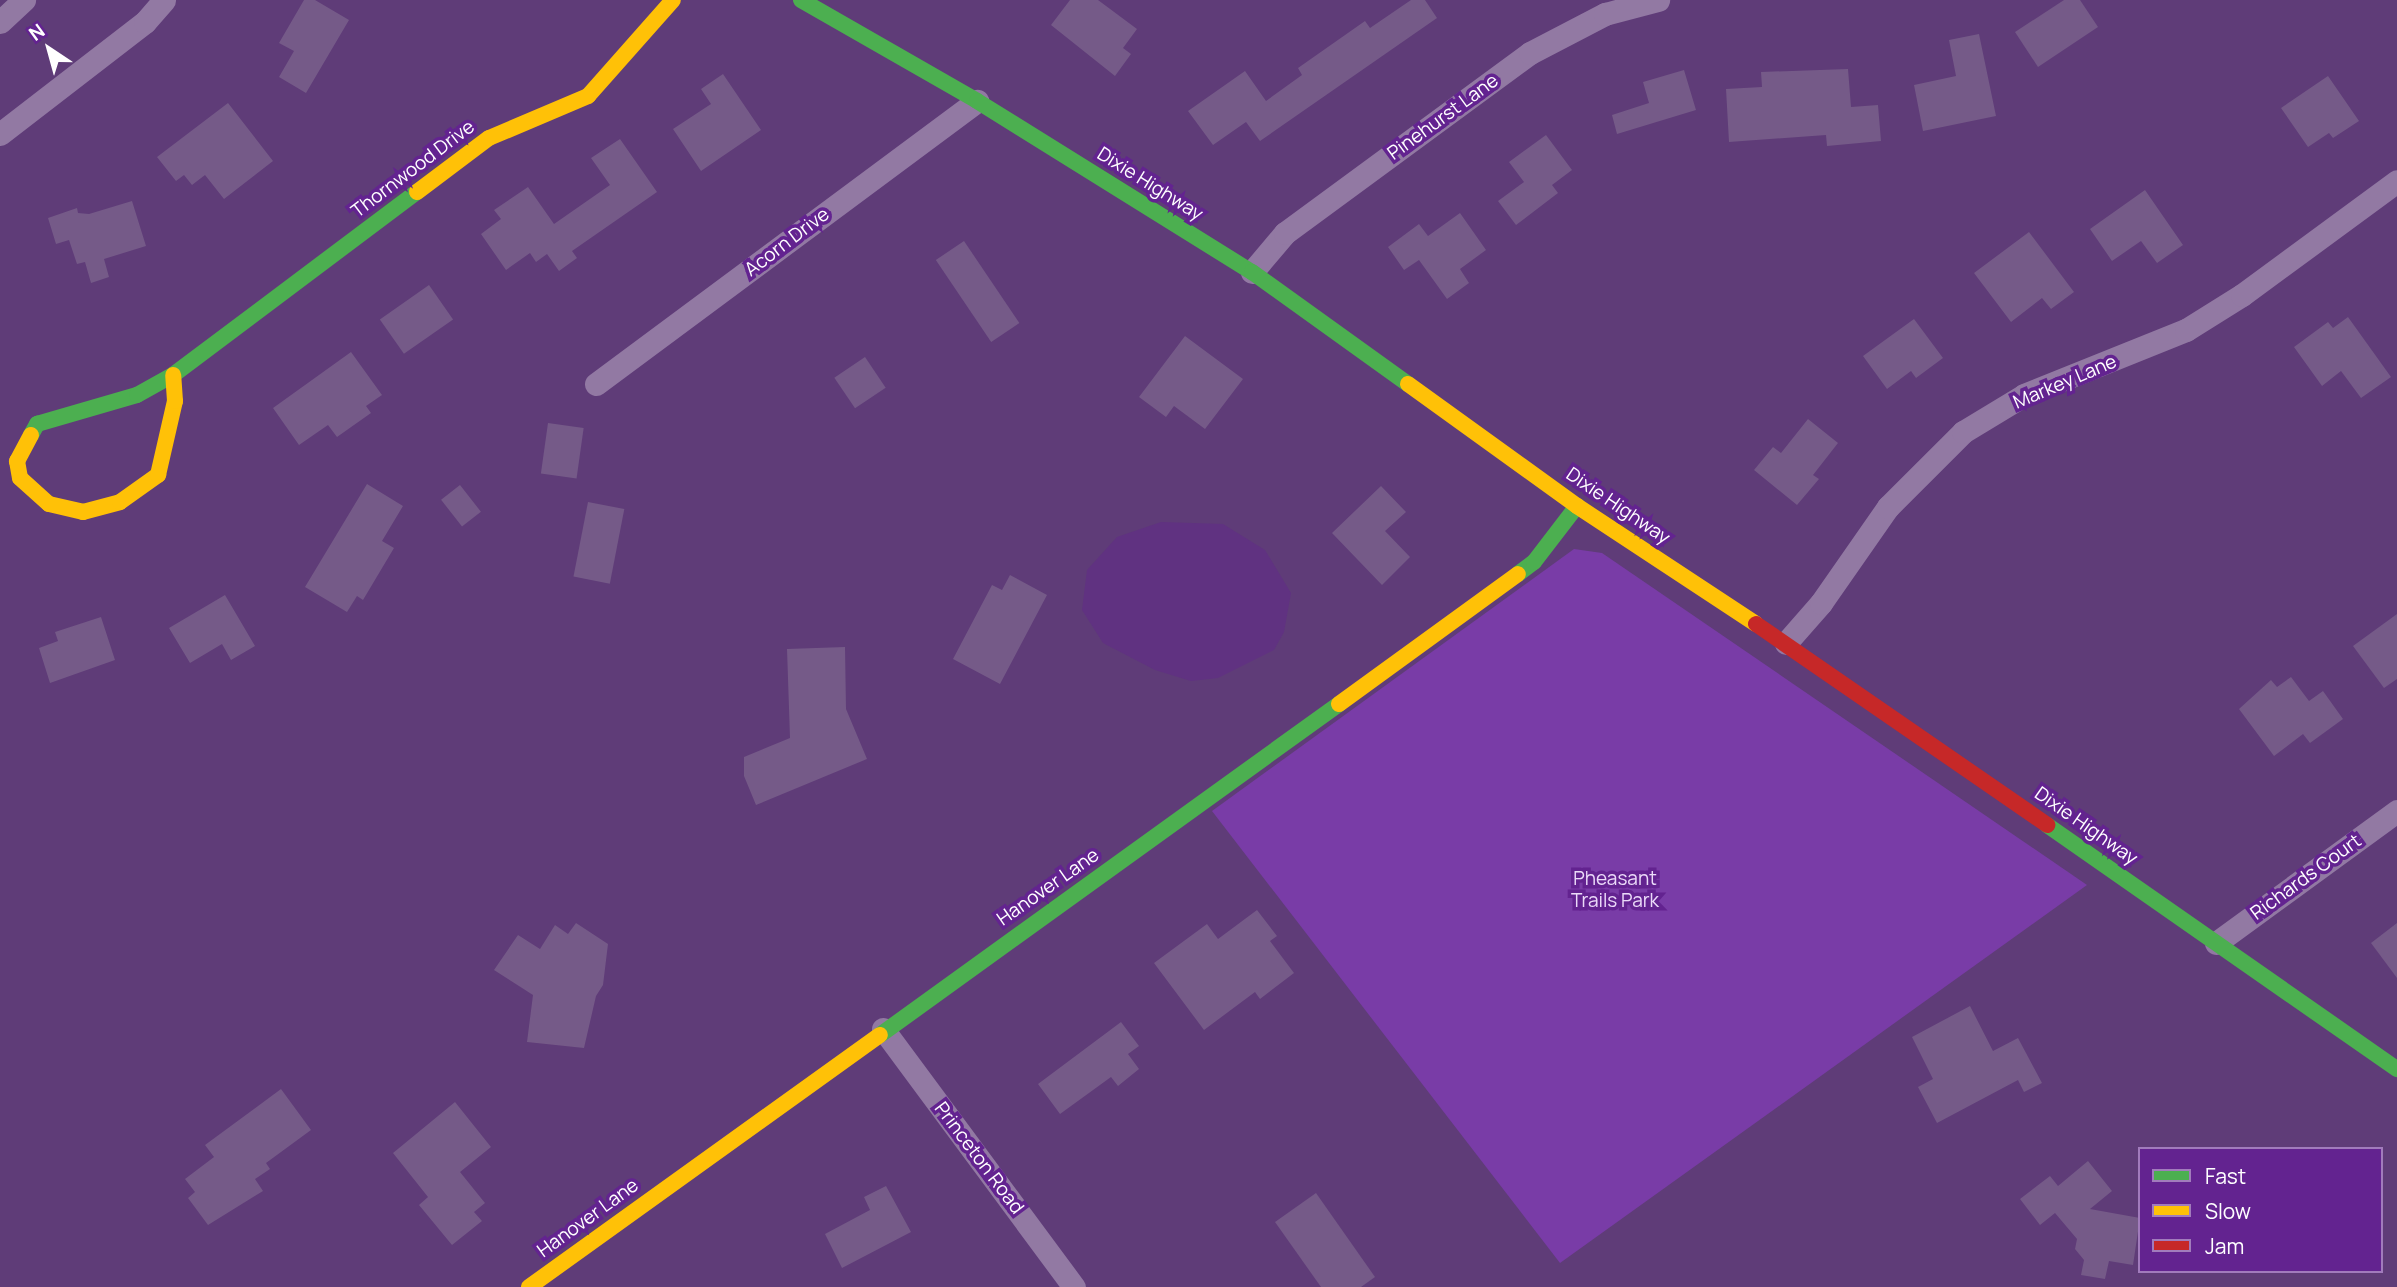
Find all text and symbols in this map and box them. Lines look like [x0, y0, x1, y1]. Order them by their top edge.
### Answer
north arrow [14, 14, 84, 84]
text: N [23, 17, 50, 47]
street label: Pinehurst Lane [1383, 69, 1503, 165]
street label: Thornwood Drive [347, 115, 479, 223]
street label: Dixie Highway [1093, 142, 1207, 226]
street label: Acorn Drive [740, 203, 834, 281]
street label: Markey Lane [2010, 350, 2120, 414]
street label: Dixie Highway [1562, 463, 1674, 549]
street label: Dixie Highway [2030, 782, 2142, 870]
street label: Richards Court [2246, 829, 2366, 925]
street label: Hanover Lane [993, 843, 1103, 931]
park label: Pheasant Trails Park [1571, 868, 1659, 912]
street label: Princeton Road [930, 1098, 1028, 1218]
legend [2138, 1147, 2383, 1273]
text: Fast [2205, 1162, 2246, 1190]
street label: Hanover Lane [533, 1174, 643, 1262]
text: Slow [2205, 1197, 2251, 1225]
text: Jam [2205, 1232, 2244, 1260]

